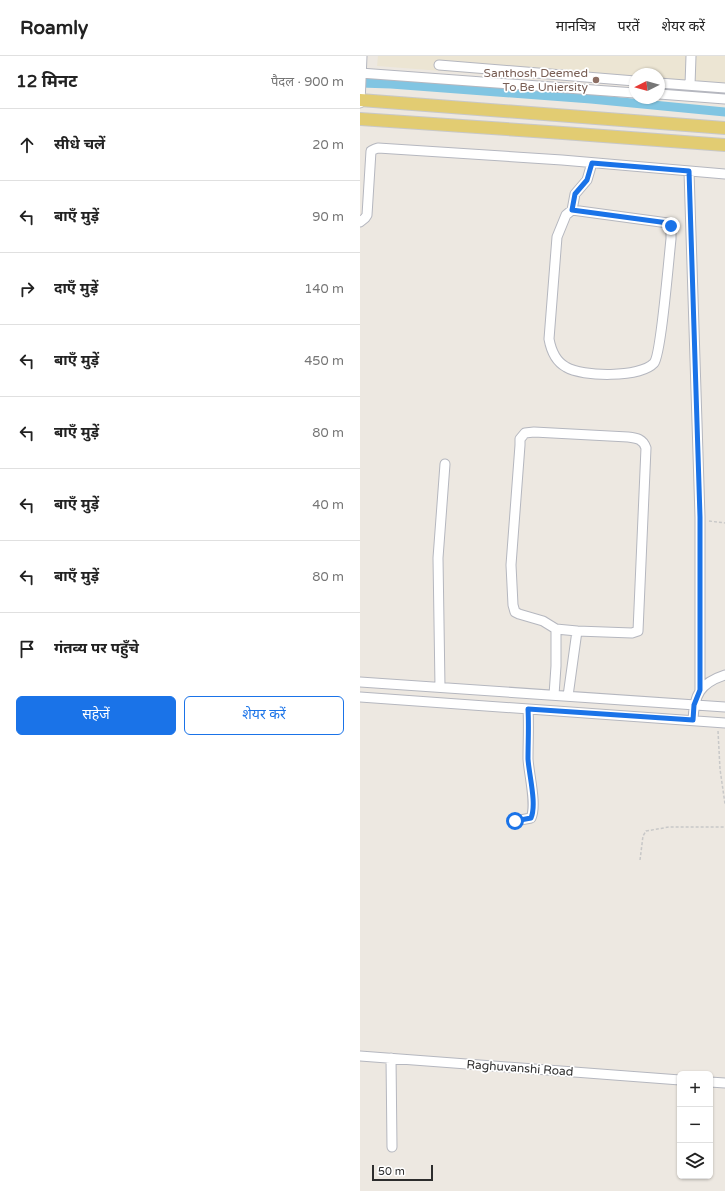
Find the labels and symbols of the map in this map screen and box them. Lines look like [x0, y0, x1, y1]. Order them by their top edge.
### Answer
place label: Santhosh Deemed To Be Uniersity [484, 66, 589, 94]
north arrow [629, 68, 665, 104]
marker: Santhosh Deemed To Be Uniersity [591, 75, 601, 85]
route end [662, 217, 680, 235]
route start [506, 812, 524, 830]
street label: Raghuvanshi Road [466, 1057, 574, 1079]
scale bar [372, 1163, 433, 1182]

